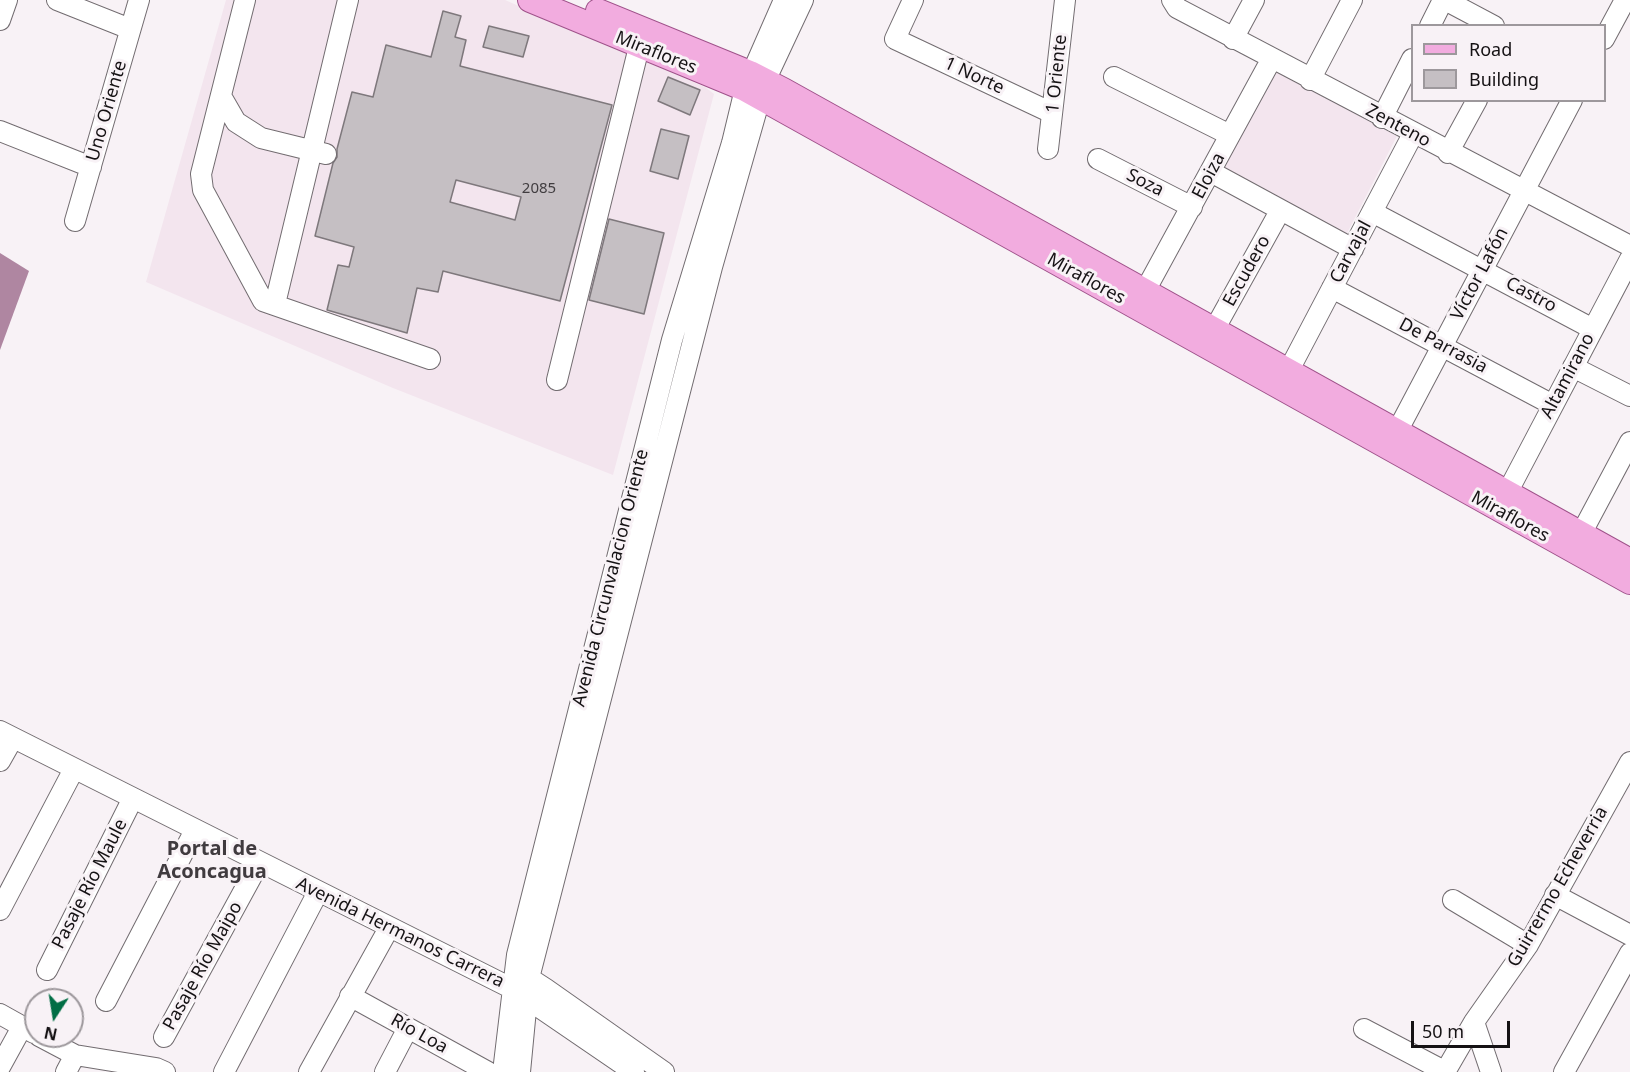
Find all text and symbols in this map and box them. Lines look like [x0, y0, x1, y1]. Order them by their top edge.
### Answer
legend [1411, 24, 1606, 102]
street label: Miraflores [612, 27, 700, 79]
street label: 1 Oriente [1042, 34, 1072, 114]
text: Road [1469, 37, 1512, 61]
street label: 1 Norte [941, 53, 1007, 99]
street label: Uno Oriente [82, 58, 132, 164]
text: Building [1469, 67, 1539, 91]
street label: Zenteno [1362, 100, 1434, 152]
street label: Eloiza [1188, 149, 1230, 203]
street label: Soza [1123, 164, 1167, 202]
house number: 2085 [522, 180, 556, 198]
street label: Carvajal [1326, 217, 1376, 287]
street label: Víctor Lafón [1447, 224, 1513, 324]
street label: Escudero [1219, 232, 1275, 310]
street label: Miraflores [1043, 249, 1129, 309]
street label: Castro [1502, 273, 1560, 317]
street label: De Parrasia [1395, 314, 1491, 378]
street label: Altamirano [1537, 330, 1599, 422]
street label: Avenida Circunvalacion Oriente [569, 447, 653, 709]
street label: Miraflores [1467, 487, 1553, 547]
street label: Guirrermo Echeverria [1503, 803, 1613, 971]
street label: Pasaje Río Maule [48, 815, 132, 953]
district label: Portal de Aconcagua [157, 837, 267, 884]
street label: Avenida Hermanos Carrera [292, 873, 508, 993]
street label: Pasaje Río Maipo [159, 898, 247, 1034]
north arrow [24, 988, 84, 1048]
scale bar [1414, 1009, 1513, 1047]
street label: Río Loa [387, 1010, 451, 1058]
text: 50 m [1422, 1019, 1464, 1043]
text: N [42, 1022, 59, 1046]

